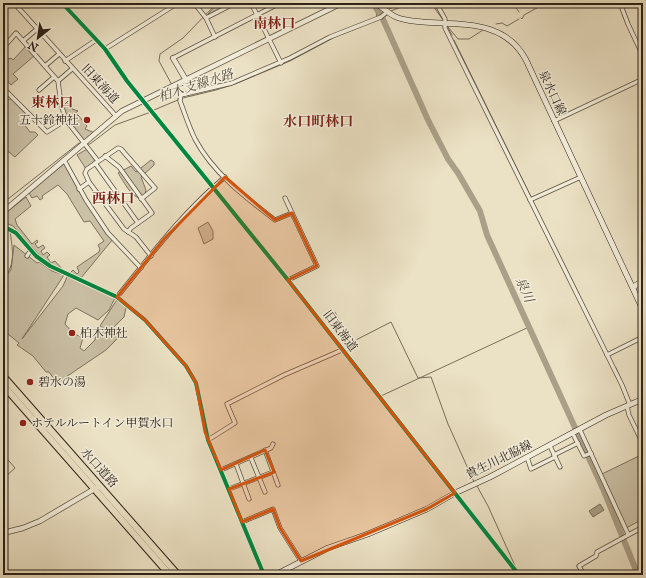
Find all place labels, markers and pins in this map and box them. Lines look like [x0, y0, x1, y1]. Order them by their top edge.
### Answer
place label: 五十鈴神社 [19, 113, 79, 128]
marker: 五十鈴神社 [82, 115, 92, 125]
place label: 柏木神社 [80, 326, 128, 341]
marker: 柏木神社 [67, 328, 77, 338]
place label: 碧水の湯 [38, 375, 86, 390]
marker: 碧水の湯 [25, 377, 35, 387]
place label: ホテルルートイン甲賀水口 [31, 416, 174, 431]
marker: ホテルルートイン甲賀水口 [18, 418, 28, 428]

